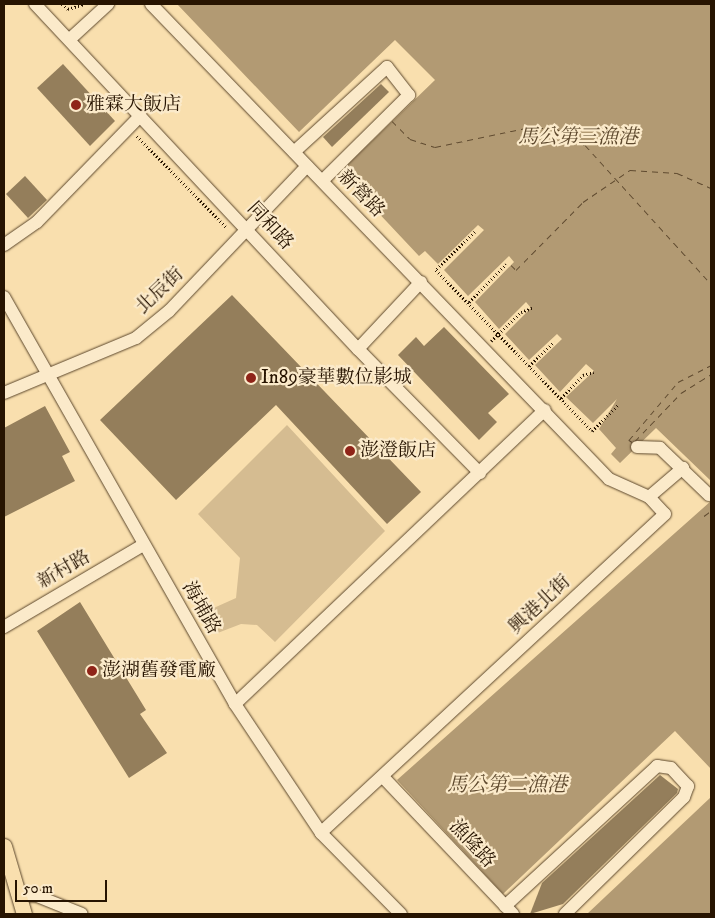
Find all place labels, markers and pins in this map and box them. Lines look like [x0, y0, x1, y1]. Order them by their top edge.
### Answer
place label: 雅霖大飯店 [86, 94, 181, 116]
marker: 雅霖大飯店 [70, 99, 82, 111]
place label: In89豪華數位影城 [261, 367, 412, 389]
marker: In89豪華數位影城 [245, 372, 257, 384]
place label: 澎澄飯店 [360, 440, 436, 462]
marker: 澎澄飯店 [344, 445, 356, 457]
place label: 澎湖舊發電廠 [102, 660, 216, 682]
marker: 澎湖舊發電廠 [86, 665, 98, 677]

